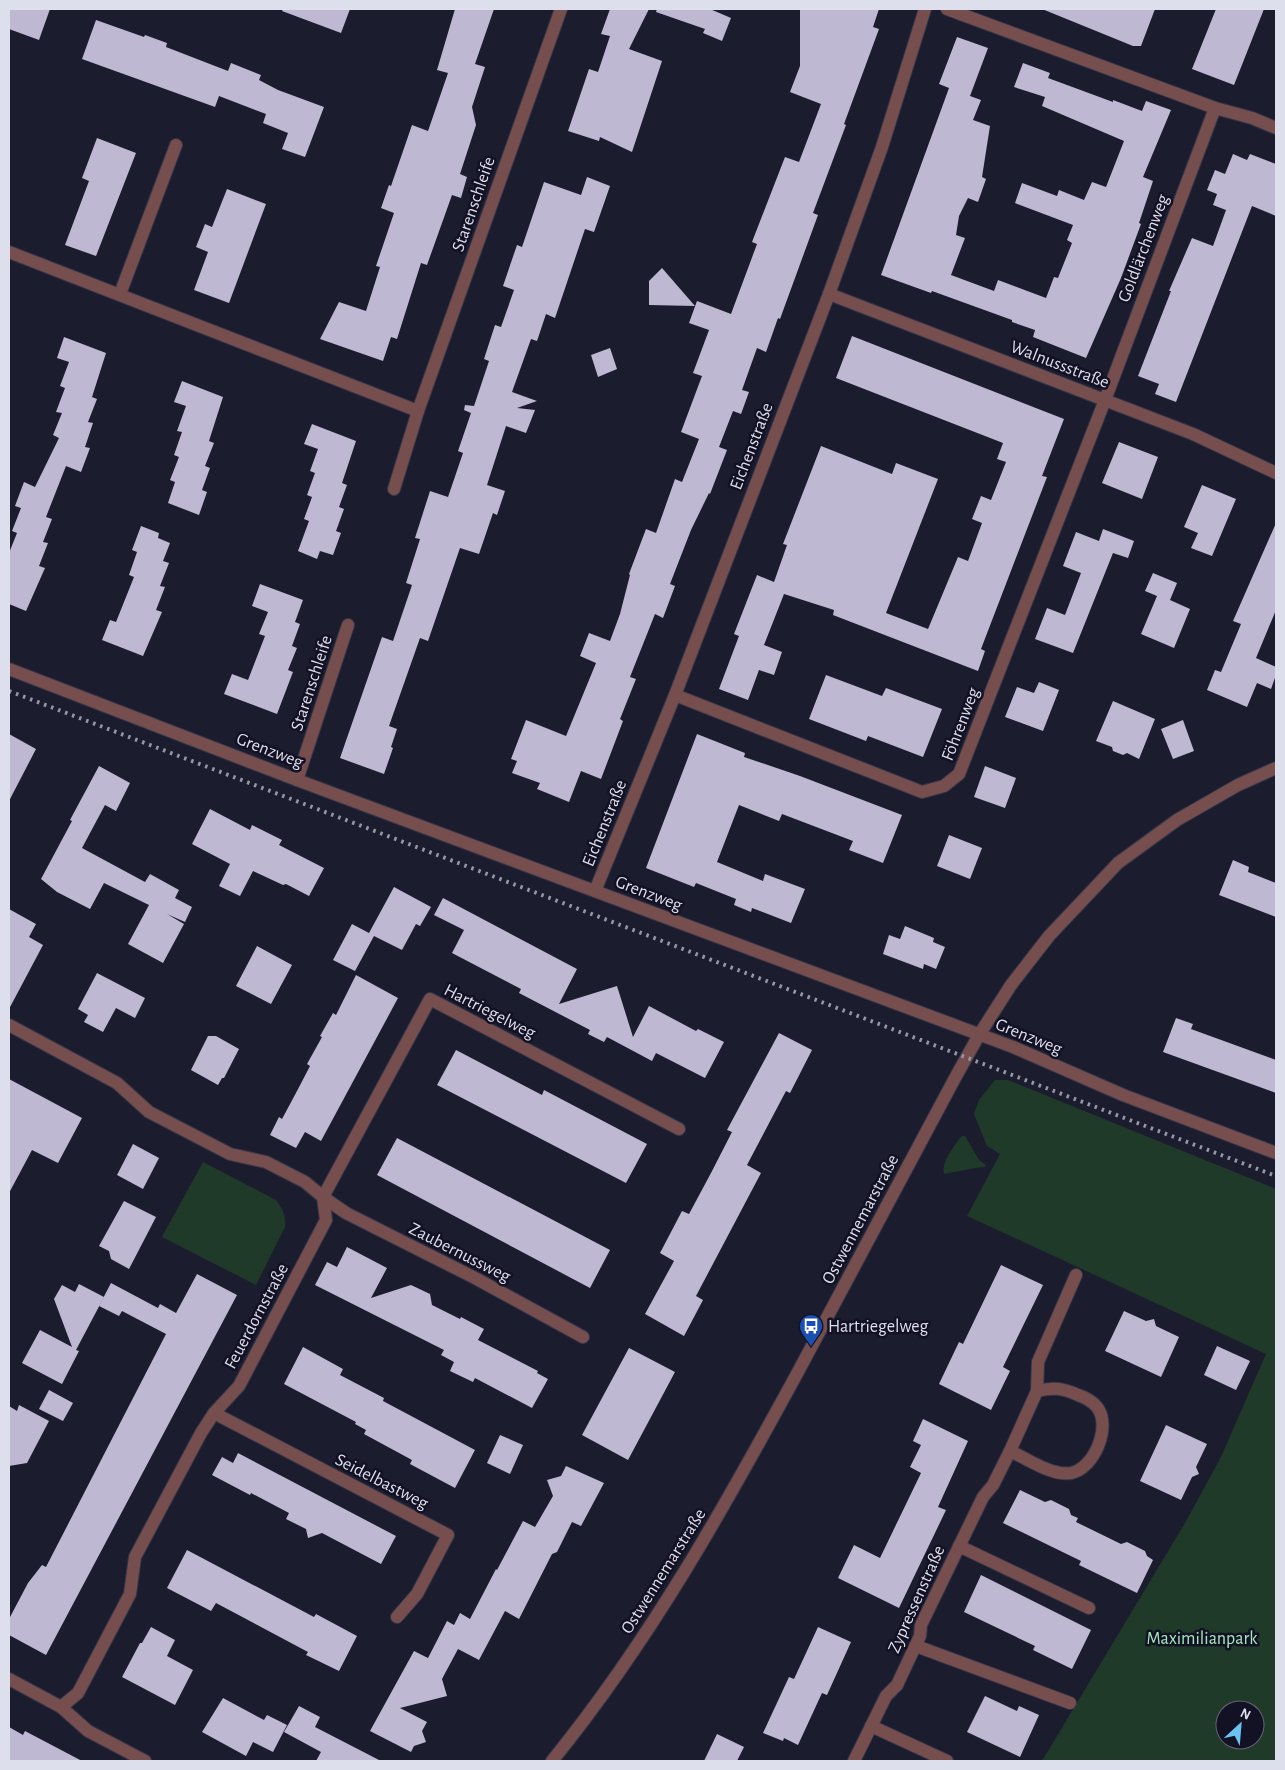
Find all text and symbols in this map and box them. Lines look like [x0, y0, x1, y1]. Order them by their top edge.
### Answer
street label: Starenschleife [449, 154, 499, 254]
street label: Goldlärchenweg [1115, 192, 1173, 305]
street label: Walnussstraße [1008, 338, 1112, 392]
street label: Eichenstraße [727, 400, 777, 492]
street label: Starenschleife [288, 633, 336, 733]
street label: Föhrenweg [939, 685, 983, 764]
street label: Grenzweg [234, 730, 306, 772]
street label: Eichenstraße [579, 778, 630, 869]
street label: Grenzweg [613, 873, 685, 915]
street label: Hartriegelweg [441, 981, 538, 1043]
street label: Grenzweg [993, 1015, 1065, 1058]
street label: Ostwennemarstraße [819, 1152, 903, 1287]
street label: Zaubernussweg [406, 1220, 513, 1286]
street label: Feuerdornstraße [222, 1261, 292, 1372]
bus stop icon: Hartriegelweg [798, 1313, 824, 1347]
place label: Hartriegelweg [828, 1318, 928, 1336]
street label: Seidelbastweg [332, 1451, 431, 1513]
street label: Ostwennemarstraße [618, 1506, 710, 1637]
street label: Zypressenstraße [885, 1543, 949, 1656]
park label: Maximilianpark [1147, 1630, 1258, 1648]
north arrow [1215, 1700, 1265, 1750]
text: N [1238, 1706, 1253, 1723]

